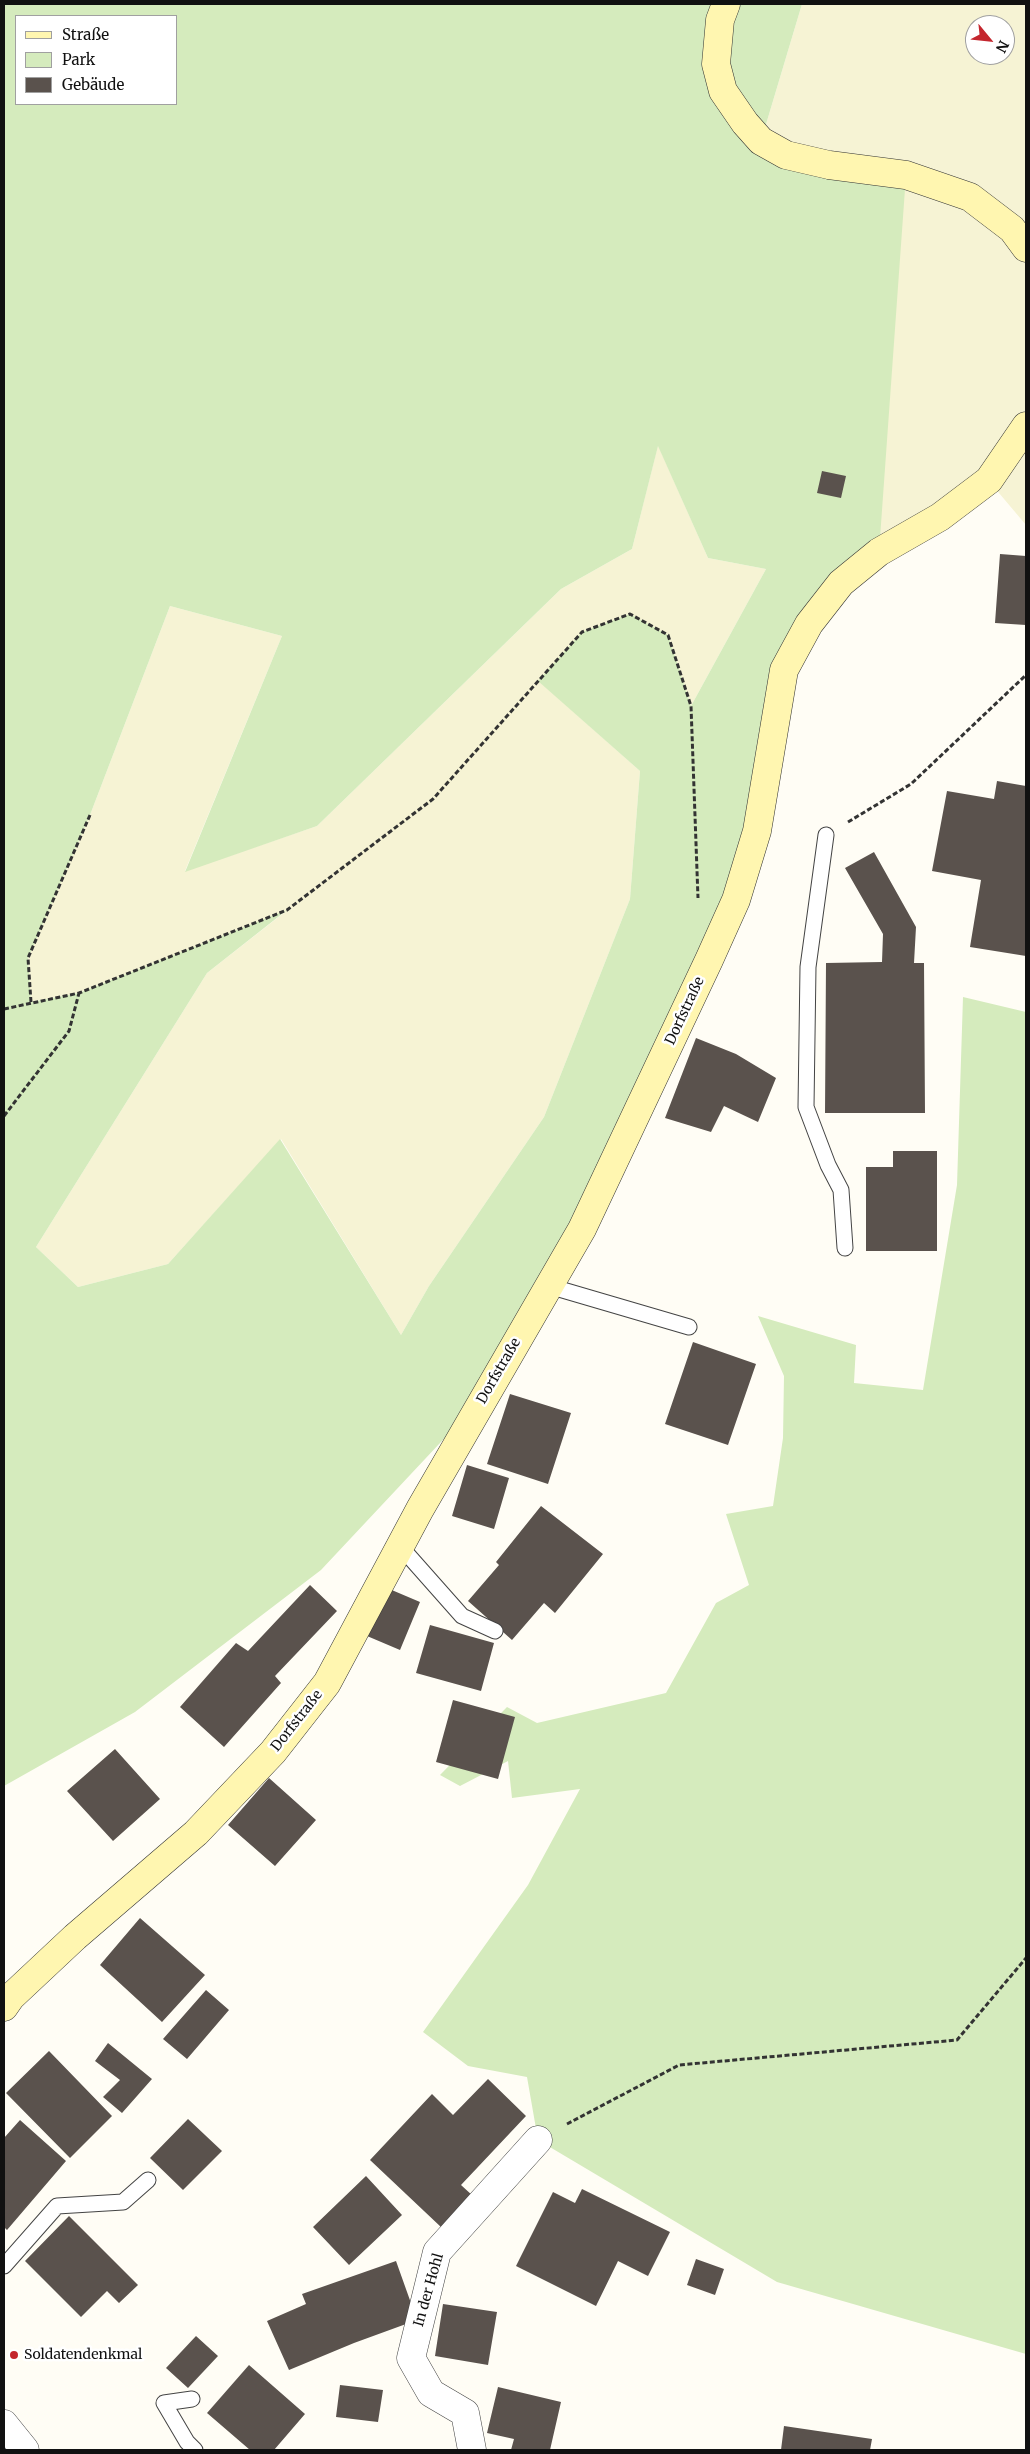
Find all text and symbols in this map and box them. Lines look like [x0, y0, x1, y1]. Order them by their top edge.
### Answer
legend [15, 15, 178, 105]
north arrow [965, 15, 1015, 65]
text: Straße [62, 25, 109, 44]
text: N [992, 37, 1013, 56]
text: Park [62, 50, 95, 69]
text: Gebäude [62, 75, 124, 94]
street label: Dorfstraße [662, 974, 708, 1048]
street label: Dorfstraße [473, 1335, 525, 1407]
street label: Dorfstraße [268, 1687, 326, 1755]
street label: In der Hohl [411, 2251, 447, 2329]
place label: Soldatendenkmal [24, 2347, 142, 2363]
marker: Soldatendenkmal [8, 2349, 20, 2361]

